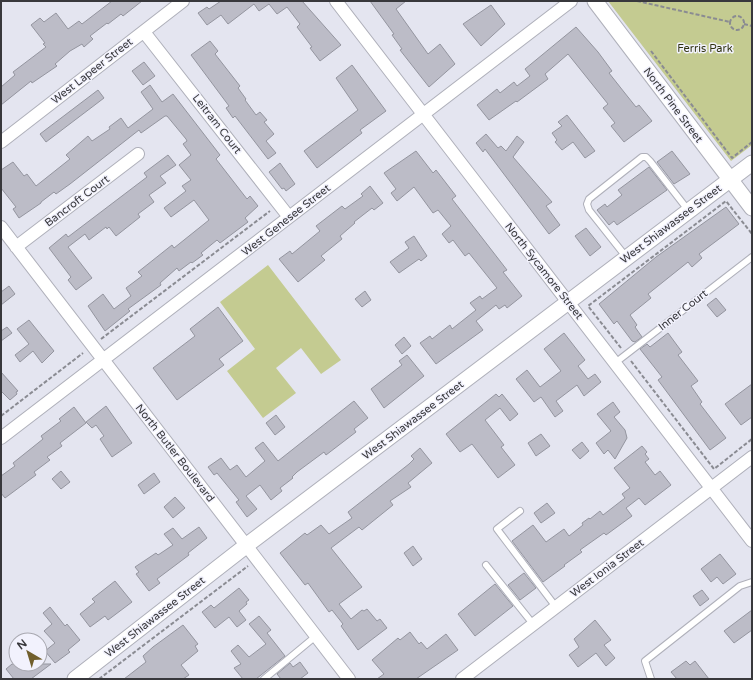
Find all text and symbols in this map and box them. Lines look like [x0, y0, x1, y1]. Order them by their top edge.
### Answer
street label: West Lapeer Street [49, 35, 135, 107]
park label: Ferris Park [677, 42, 733, 55]
street label: North Pine Street [641, 65, 705, 145]
street label: Leitram Court [190, 92, 244, 156]
street label: Bancroft Court [42, 172, 112, 230]
street label: West Genesee Street [239, 181, 333, 259]
street label: West Shiawassee Street [618, 182, 724, 266]
street label: North Sycamore Street [502, 220, 586, 322]
street label: Inner Court [656, 287, 710, 333]
street label: West Shiawassee Street [360, 378, 466, 462]
street label: North Butler Boulevard [133, 401, 217, 505]
street label: West Ionia Street [568, 536, 646, 600]
street label: West Shiawassee Street [102, 574, 208, 660]
north arrow [8, 632, 48, 672]
text: N [15, 637, 30, 652]

